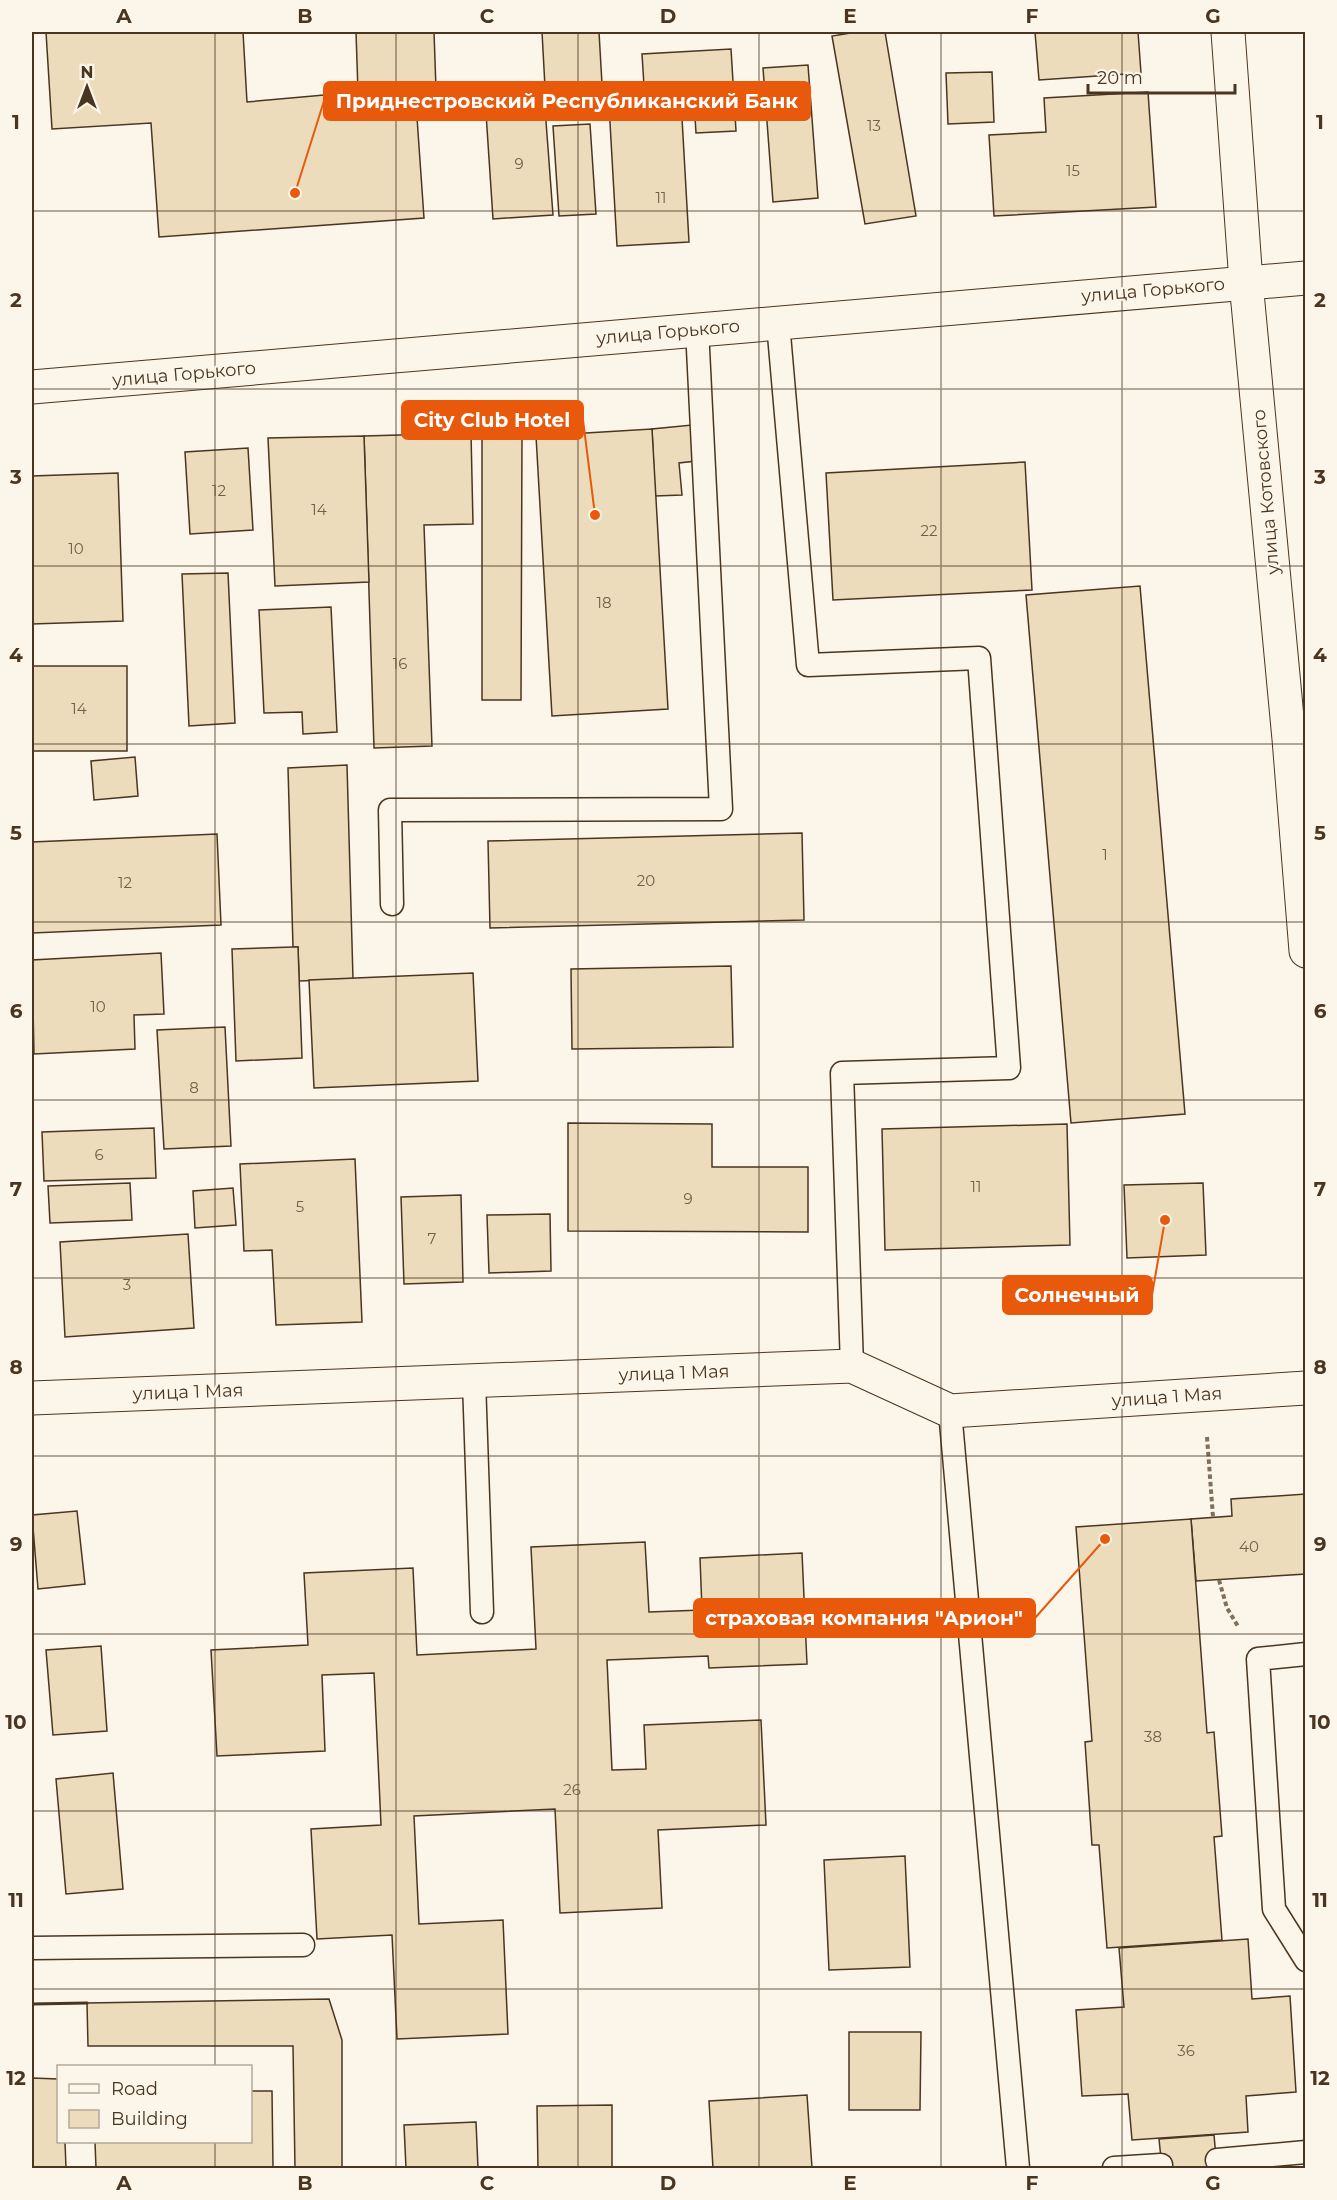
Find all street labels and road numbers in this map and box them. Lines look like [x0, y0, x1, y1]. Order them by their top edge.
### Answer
street label: улица Горького [1079, 273, 1226, 307]
street label: улица Горького [594, 315, 741, 349]
street label: улица Горького [110, 357, 257, 391]
street label: улица Котовского [1248, 408, 1284, 577]
street label: улица 1 Мая [617, 1360, 730, 1386]
street label: улица 1 Мая [131, 1379, 244, 1405]
street label: улица 1 Мая [1110, 1382, 1223, 1412]

